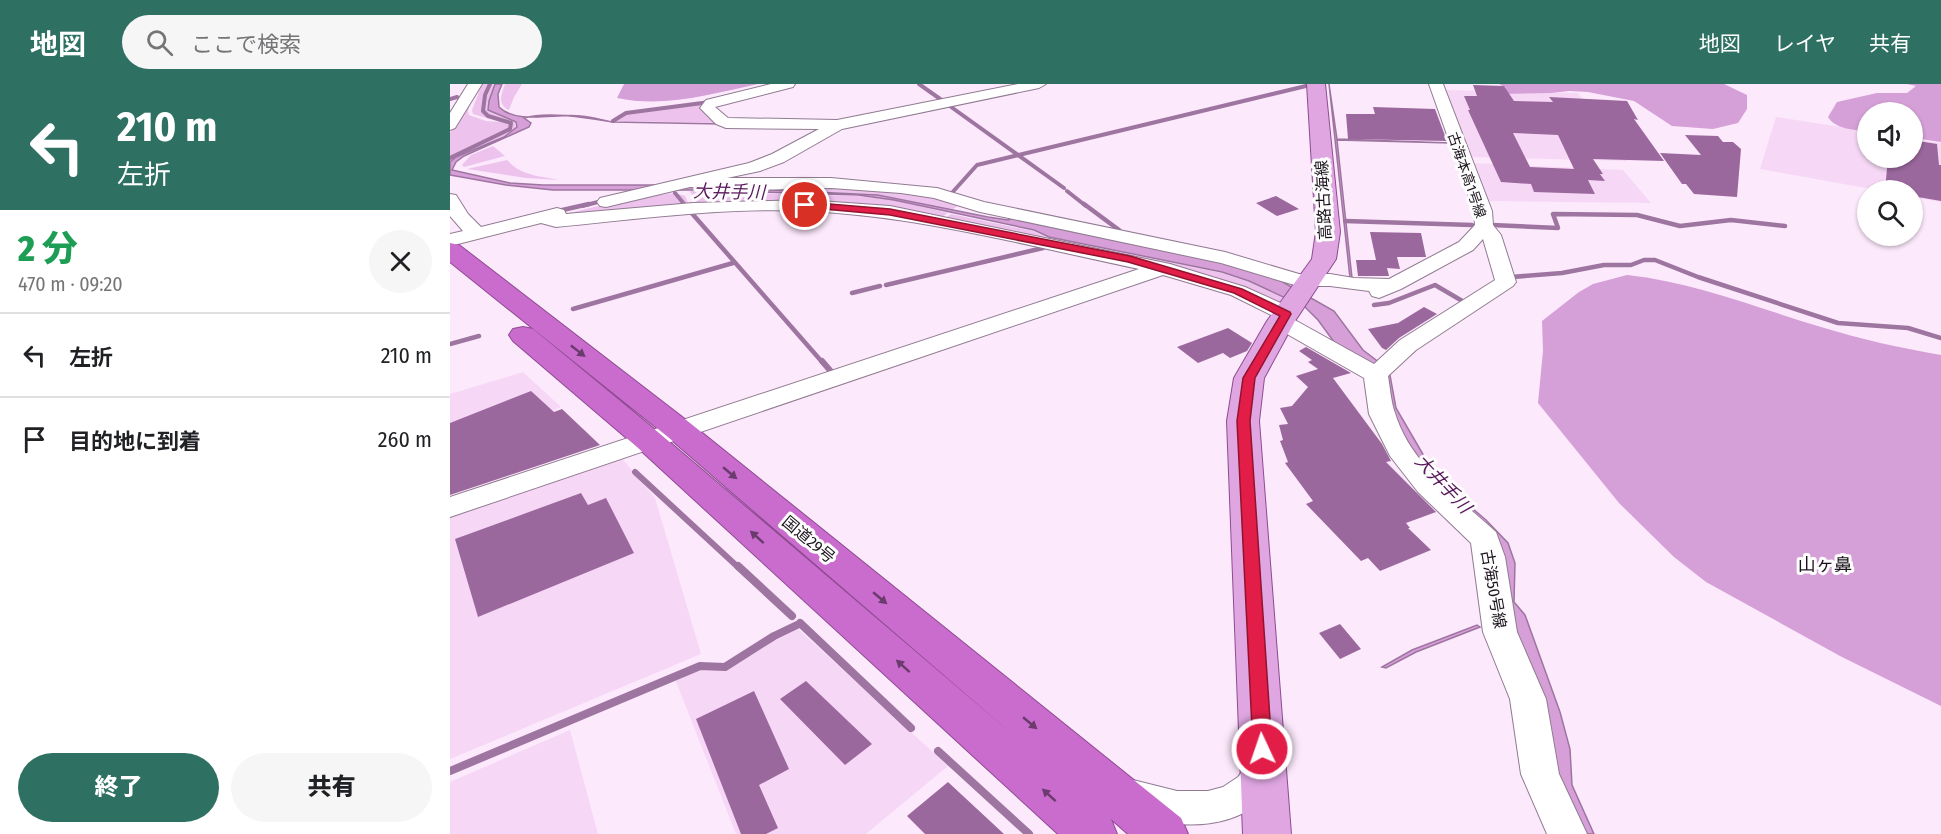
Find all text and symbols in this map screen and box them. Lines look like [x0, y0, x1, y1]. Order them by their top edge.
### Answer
search box [122, 15, 542, 69]
icon: search [143, 26, 176, 59]
text: 地図 [30, 28, 86, 61]
text: ここで検索 [191, 31, 301, 58]
text: 地図 [1699, 31, 1741, 57]
text: レイヤ [1774, 31, 1836, 57]
text: 共有 [1869, 31, 1911, 57]
text: 210 m [117, 102, 217, 152]
map controls [1857, 102, 1923, 246]
button: sound [1857, 102, 1923, 168]
icon: left [18, 108, 96, 186]
street label: 古海本高1号線 [1444, 130, 1489, 220]
text: 左折 [117, 159, 171, 191]
street label: 高路古海線 [1312, 160, 1335, 240]
pin [779, 179, 830, 230]
water label: 大井手川 [693, 180, 767, 204]
button: search [1857, 180, 1923, 246]
icon: arrive [788, 188, 821, 221]
text: 2 分 [18, 227, 78, 271]
button: close [369, 230, 432, 293]
text: 470 m · 09:20 [18, 272, 123, 296]
icon: left [18, 339, 51, 372]
text: 210 m [381, 342, 432, 369]
text: 左折 [69, 344, 113, 371]
one-way arrow [571, 344, 586, 356]
icon: arrive [18, 423, 51, 456]
text: 260 m [378, 426, 432, 453]
text: 目的地に到着 [69, 428, 201, 455]
water label: 大井手川 [1410, 450, 1477, 519]
one-way arrow [722, 466, 737, 479]
street label: 国道29号 [779, 512, 839, 567]
one-way arrow [750, 531, 765, 544]
street label: 古海50号線 [1477, 548, 1510, 630]
district label: 山ヶ鼻 [1798, 554, 1852, 576]
one-way arrow [872, 591, 887, 604]
one-way arrow [896, 660, 911, 673]
one-way arrow [1022, 716, 1038, 729]
position arrow [1230, 717, 1294, 781]
button: 終了 [18, 753, 219, 822]
button: 共有 [231, 753, 432, 822]
one-way arrow [1042, 789, 1057, 802]

